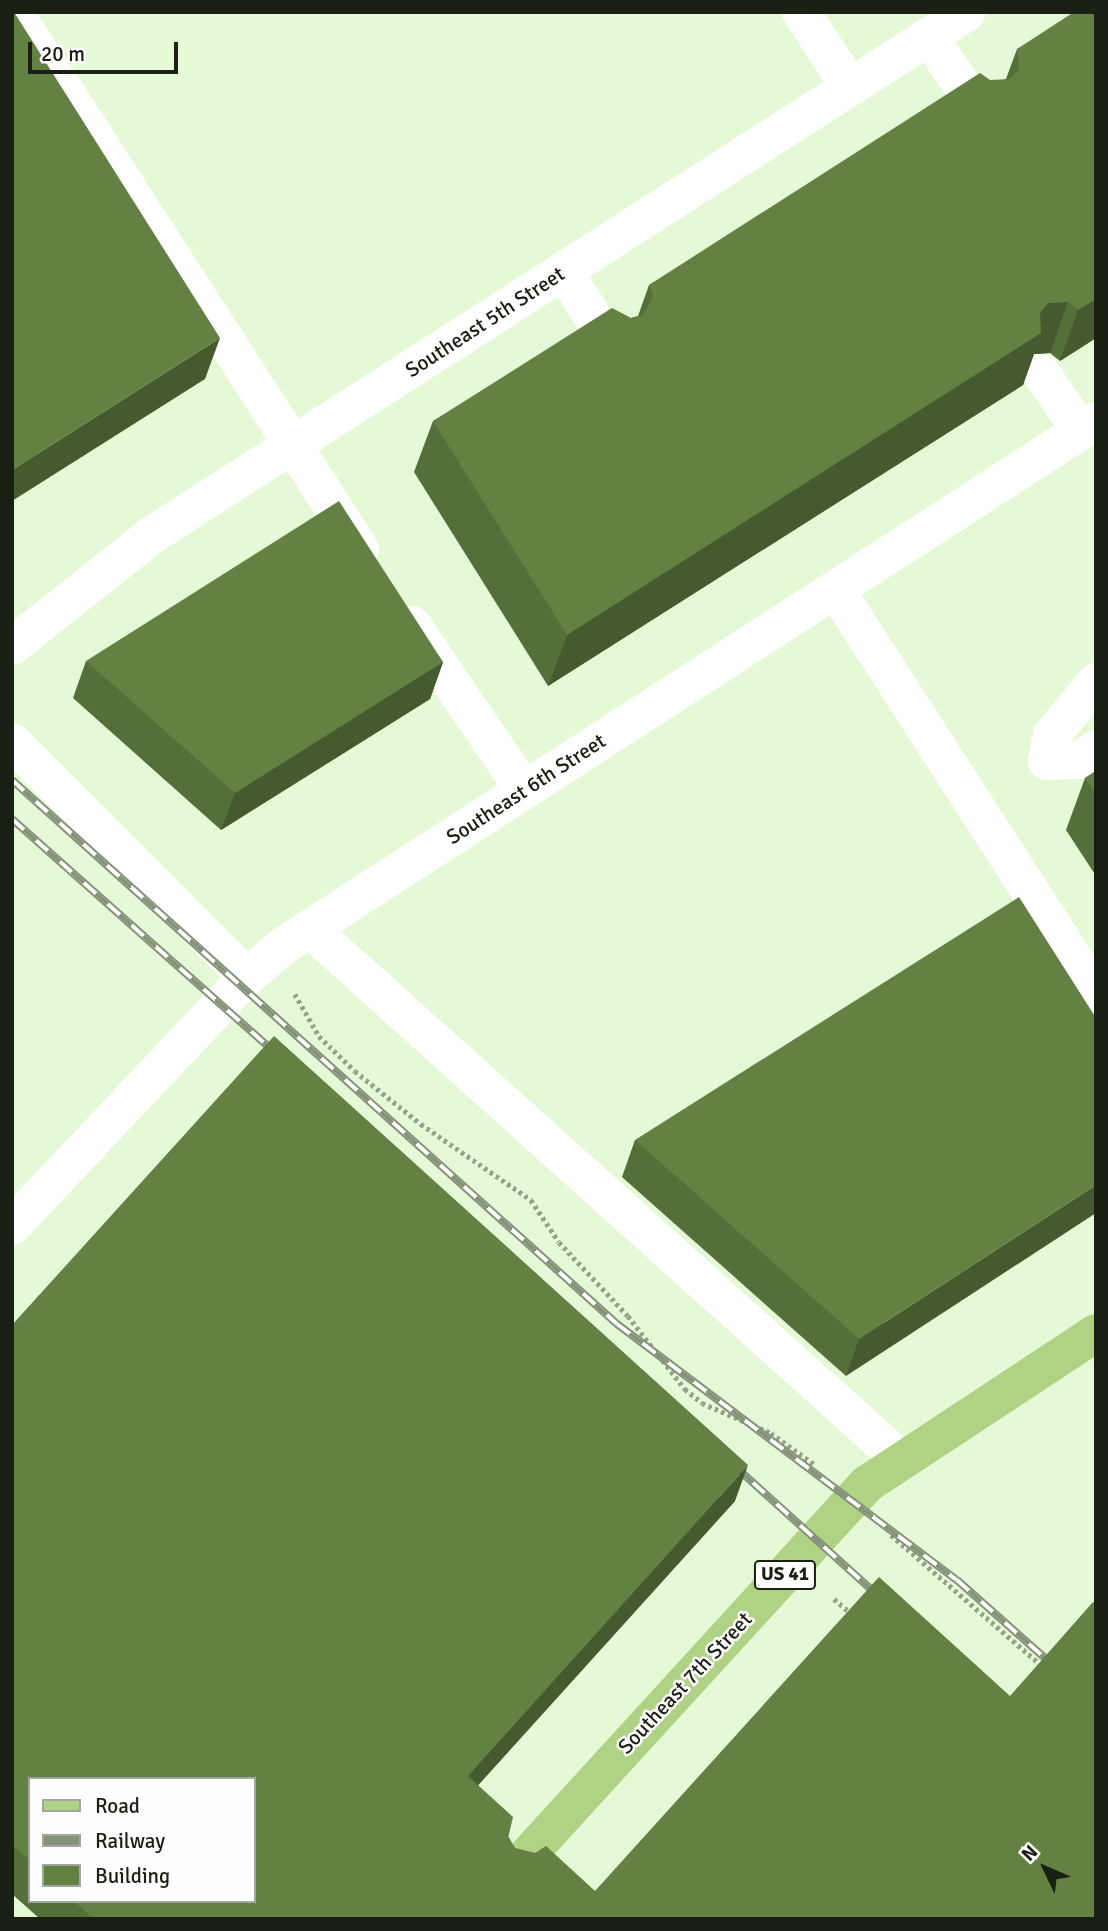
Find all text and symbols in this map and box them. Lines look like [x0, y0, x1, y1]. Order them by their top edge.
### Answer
scale bar [32, 28, 182, 72]
text: 20 m [41, 41, 85, 67]
street label: Southeast 5th Street [401, 261, 569, 383]
street label: Southeast 6th Street [442, 728, 610, 850]
road number: US 41 [754, 1560, 816, 1590]
street label: Southeast 7th Street [613, 1607, 757, 1759]
legend [28, 1777, 256, 1903]
text: Road [95, 1793, 140, 1819]
text: Railway [95, 1828, 165, 1854]
north arrow [1010, 1833, 1080, 1903]
text: N [1017, 1840, 1043, 1867]
text: Building [95, 1863, 170, 1889]

